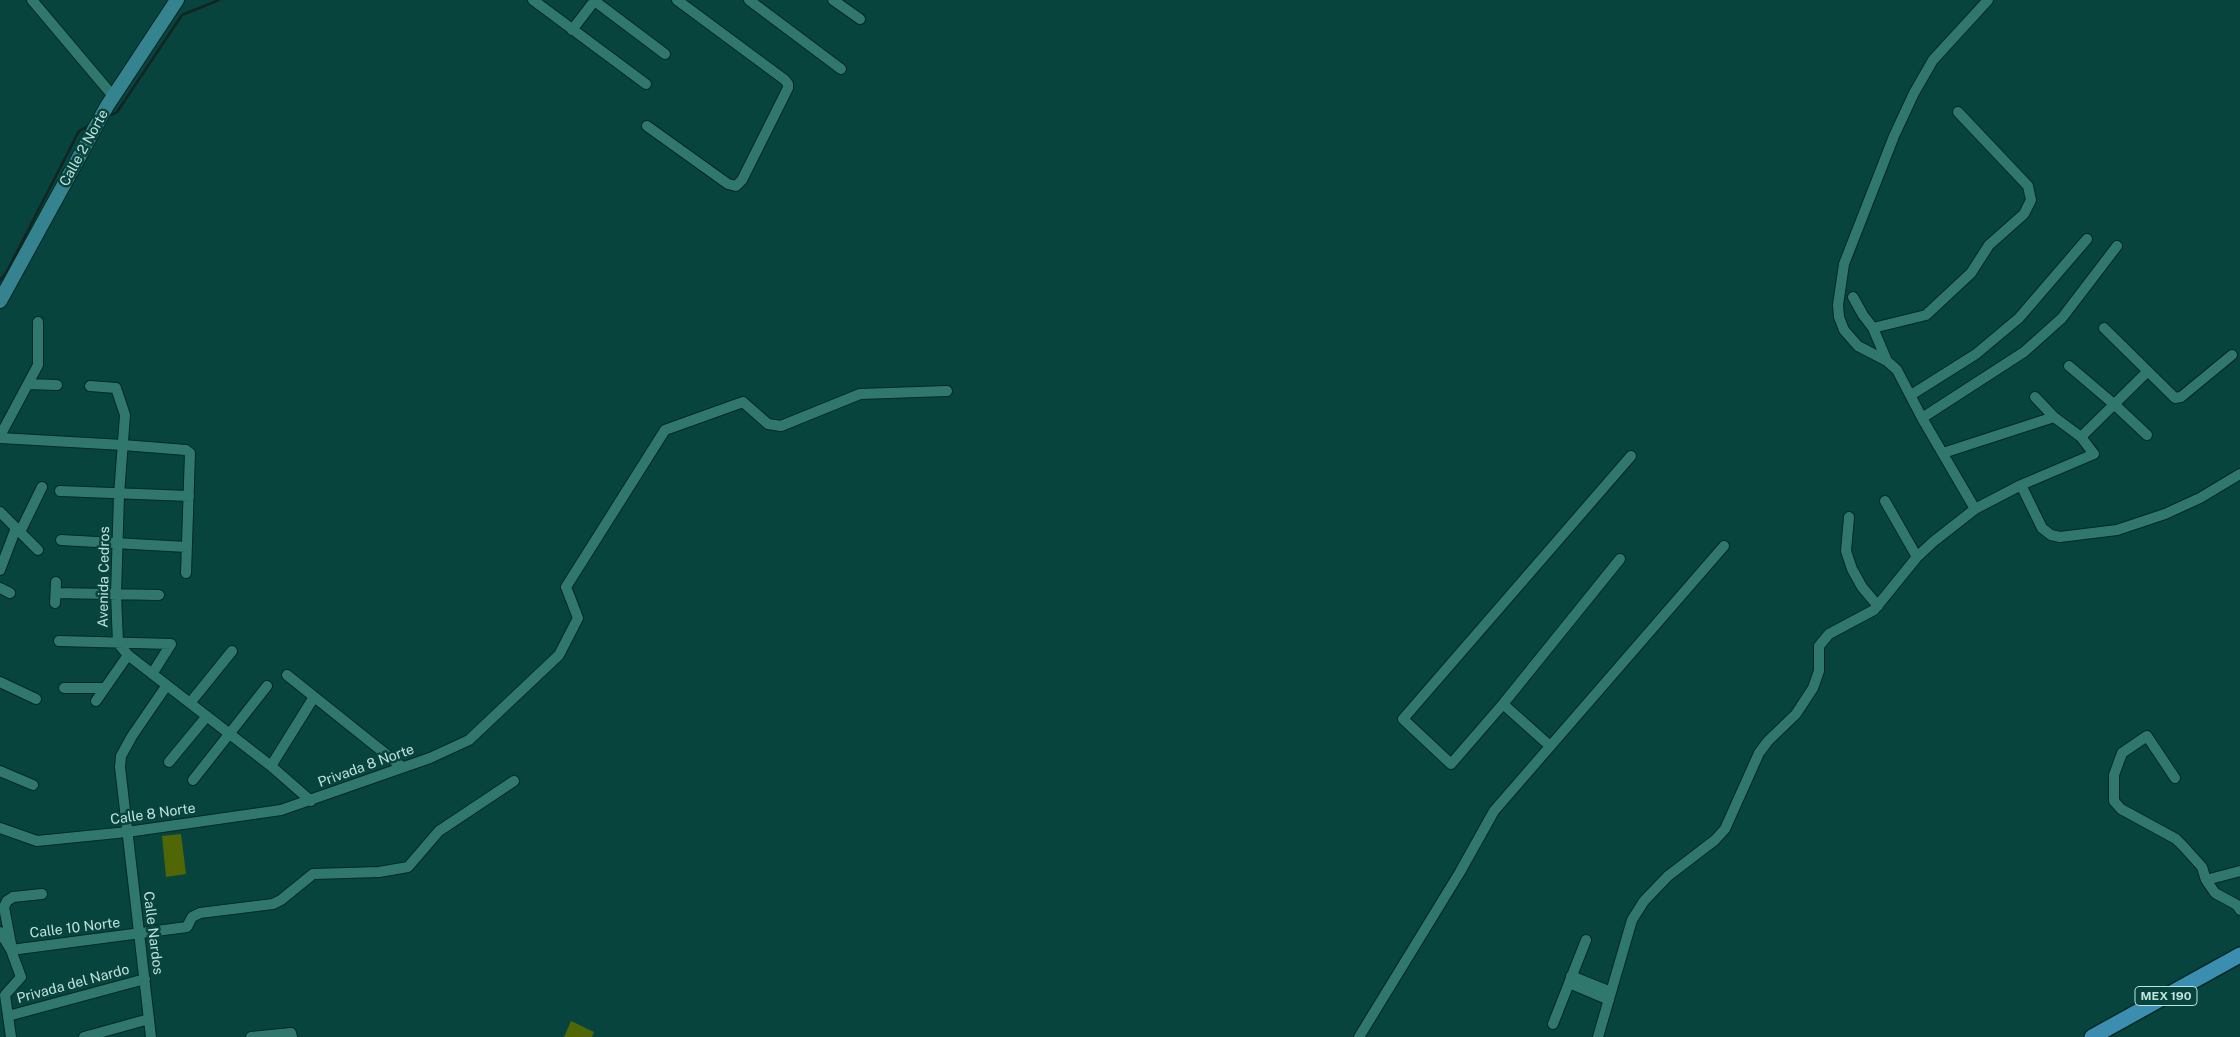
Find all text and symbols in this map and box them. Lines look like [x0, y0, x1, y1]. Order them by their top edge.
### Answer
street label: Calle 2 Norte [56, 107, 112, 189]
street label: Avenida Cedros [95, 526, 113, 628]
street label: Privada 8 Norte [316, 741, 416, 791]
street label: Calle 8 Norte [109, 800, 197, 828]
street label: Calle Nardos [140, 891, 166, 975]
street label: Calle 10 Norte [29, 914, 121, 942]
street label: Privada del Nardo [15, 961, 131, 1007]
road number: MEX 190 [2135, 986, 2197, 1006]

